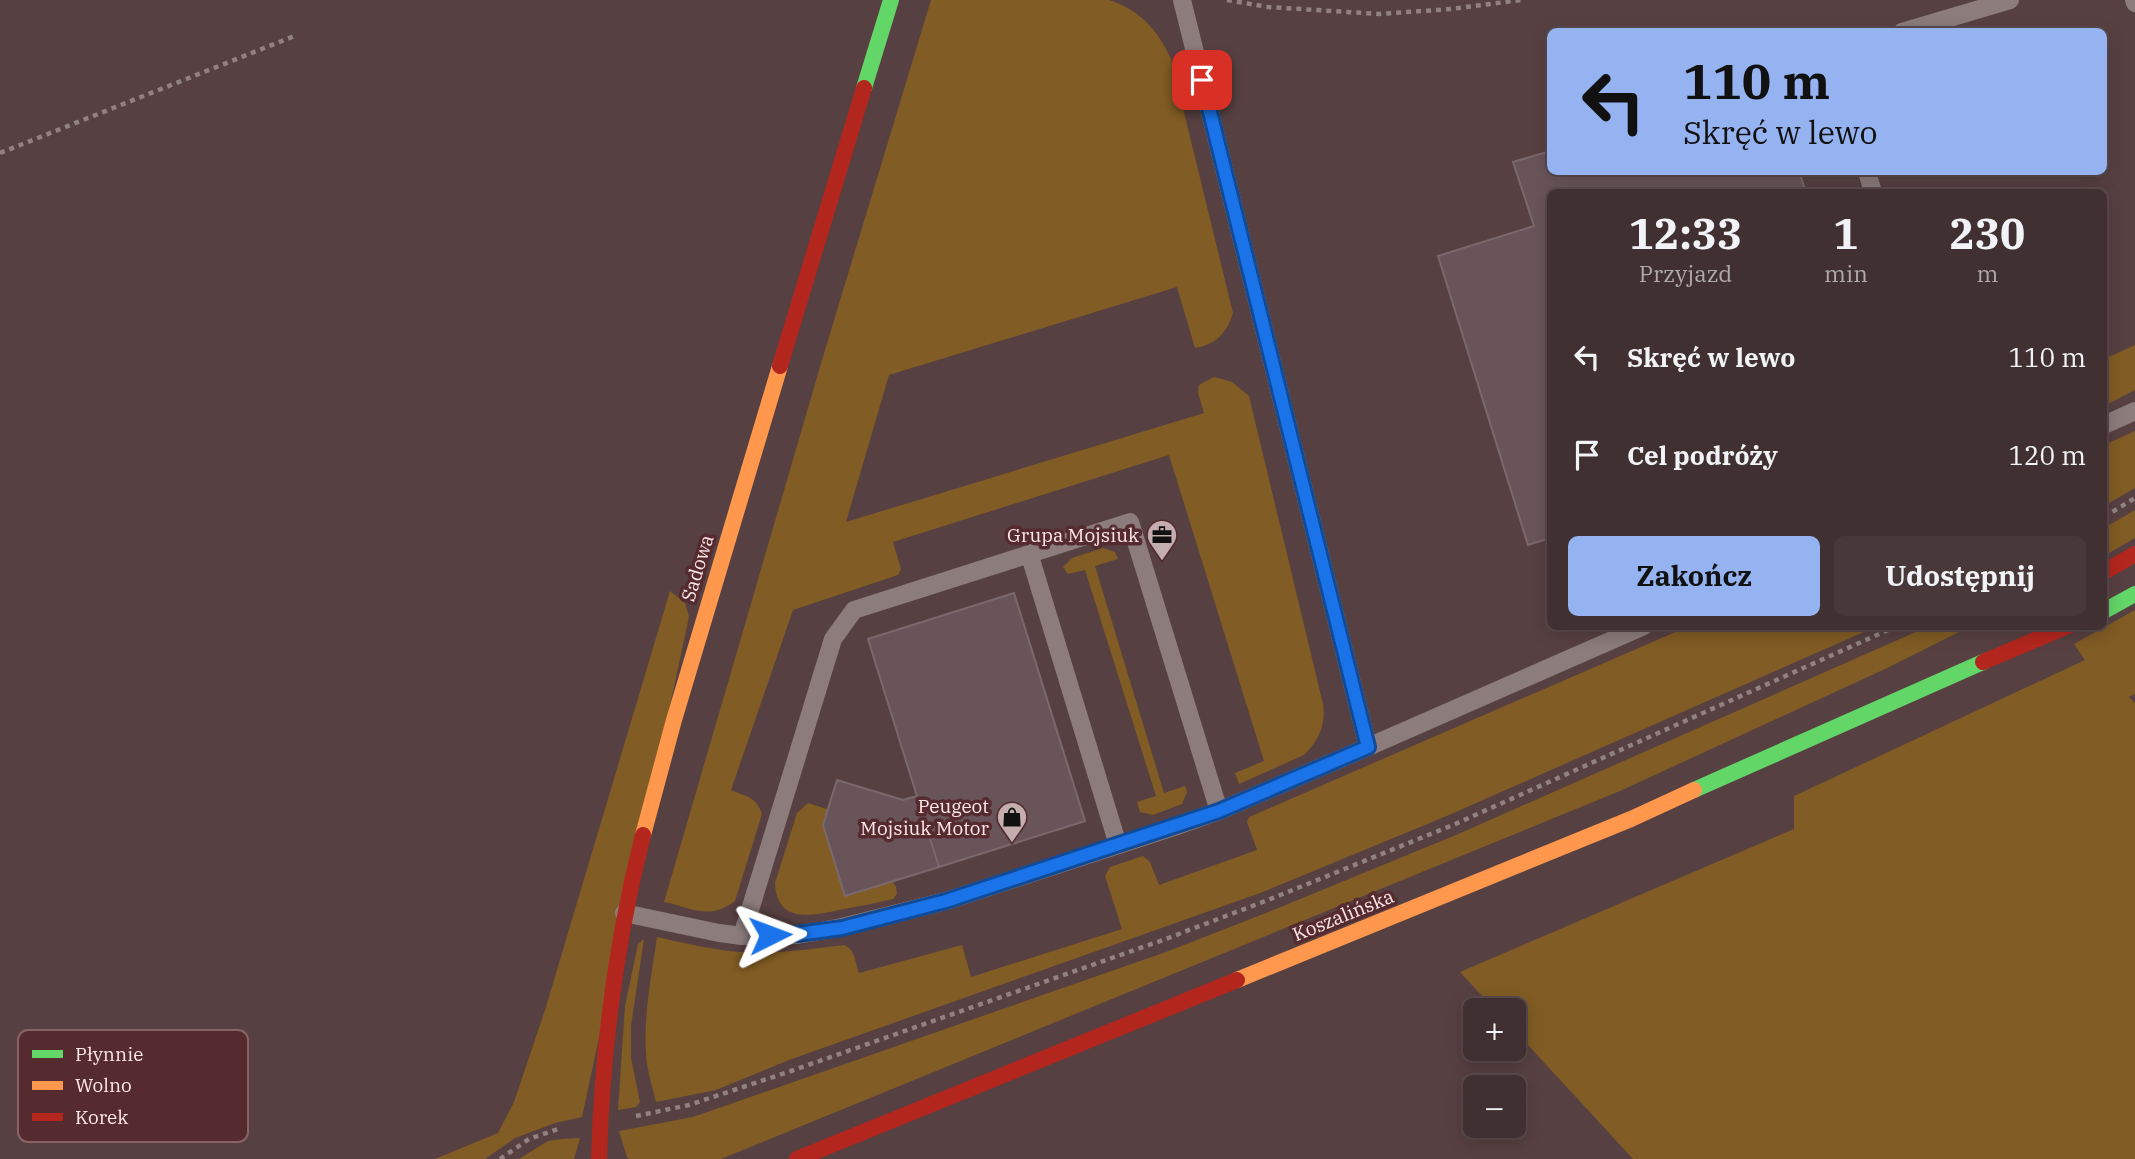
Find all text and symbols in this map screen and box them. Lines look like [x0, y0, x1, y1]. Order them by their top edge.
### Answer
text: 110 m [1683, 49, 1830, 112]
pin [1172, 50, 1232, 110]
icon: left [1568, 56, 1659, 147]
icon: arrive [1183, 61, 1221, 99]
text: Skręć w lewo [1683, 111, 1878, 153]
text: 12:33 [1629, 206, 1742, 261]
text: 1 [1833, 206, 1859, 261]
text: 230 [1950, 206, 2025, 261]
text: Przyjazd [1639, 258, 1732, 288]
text: min [1824, 258, 1868, 288]
text: m [1976, 258, 1998, 288]
icon: left [1568, 338, 1606, 376]
text: Skręć w lewo [1627, 340, 1795, 374]
text: 110 m [2008, 340, 2086, 374]
icon: arrive [1568, 436, 1606, 474]
text: Cel podróży [1627, 438, 1778, 472]
text: 120 m [2008, 438, 2086, 472]
office icon: Grupa Mojsiuk [1145, 518, 1179, 562]
place label: Grupa Mojsiuk [1007, 523, 1139, 547]
street label: Sadowa [675, 532, 719, 604]
button: Zakończ [1568, 536, 1820, 616]
button: Udostępnij [1834, 536, 2086, 616]
place label: Peugeot Mojsiuk Motor [860, 794, 990, 840]
shop icon: Peugeot Mojsiuk Motor [995, 800, 1029, 844]
street label: Koszalińska [1289, 884, 1397, 946]
position arrow [733, 898, 807, 972]
map controls [1463, 998, 1526, 1138]
button: + [1463, 998, 1526, 1061]
legend [18, 1030, 248, 1142]
text: Płynnie [75, 1042, 143, 1066]
text: Wolno [75, 1073, 132, 1097]
button: − [1463, 1075, 1526, 1138]
text: Korek [75, 1105, 128, 1129]

